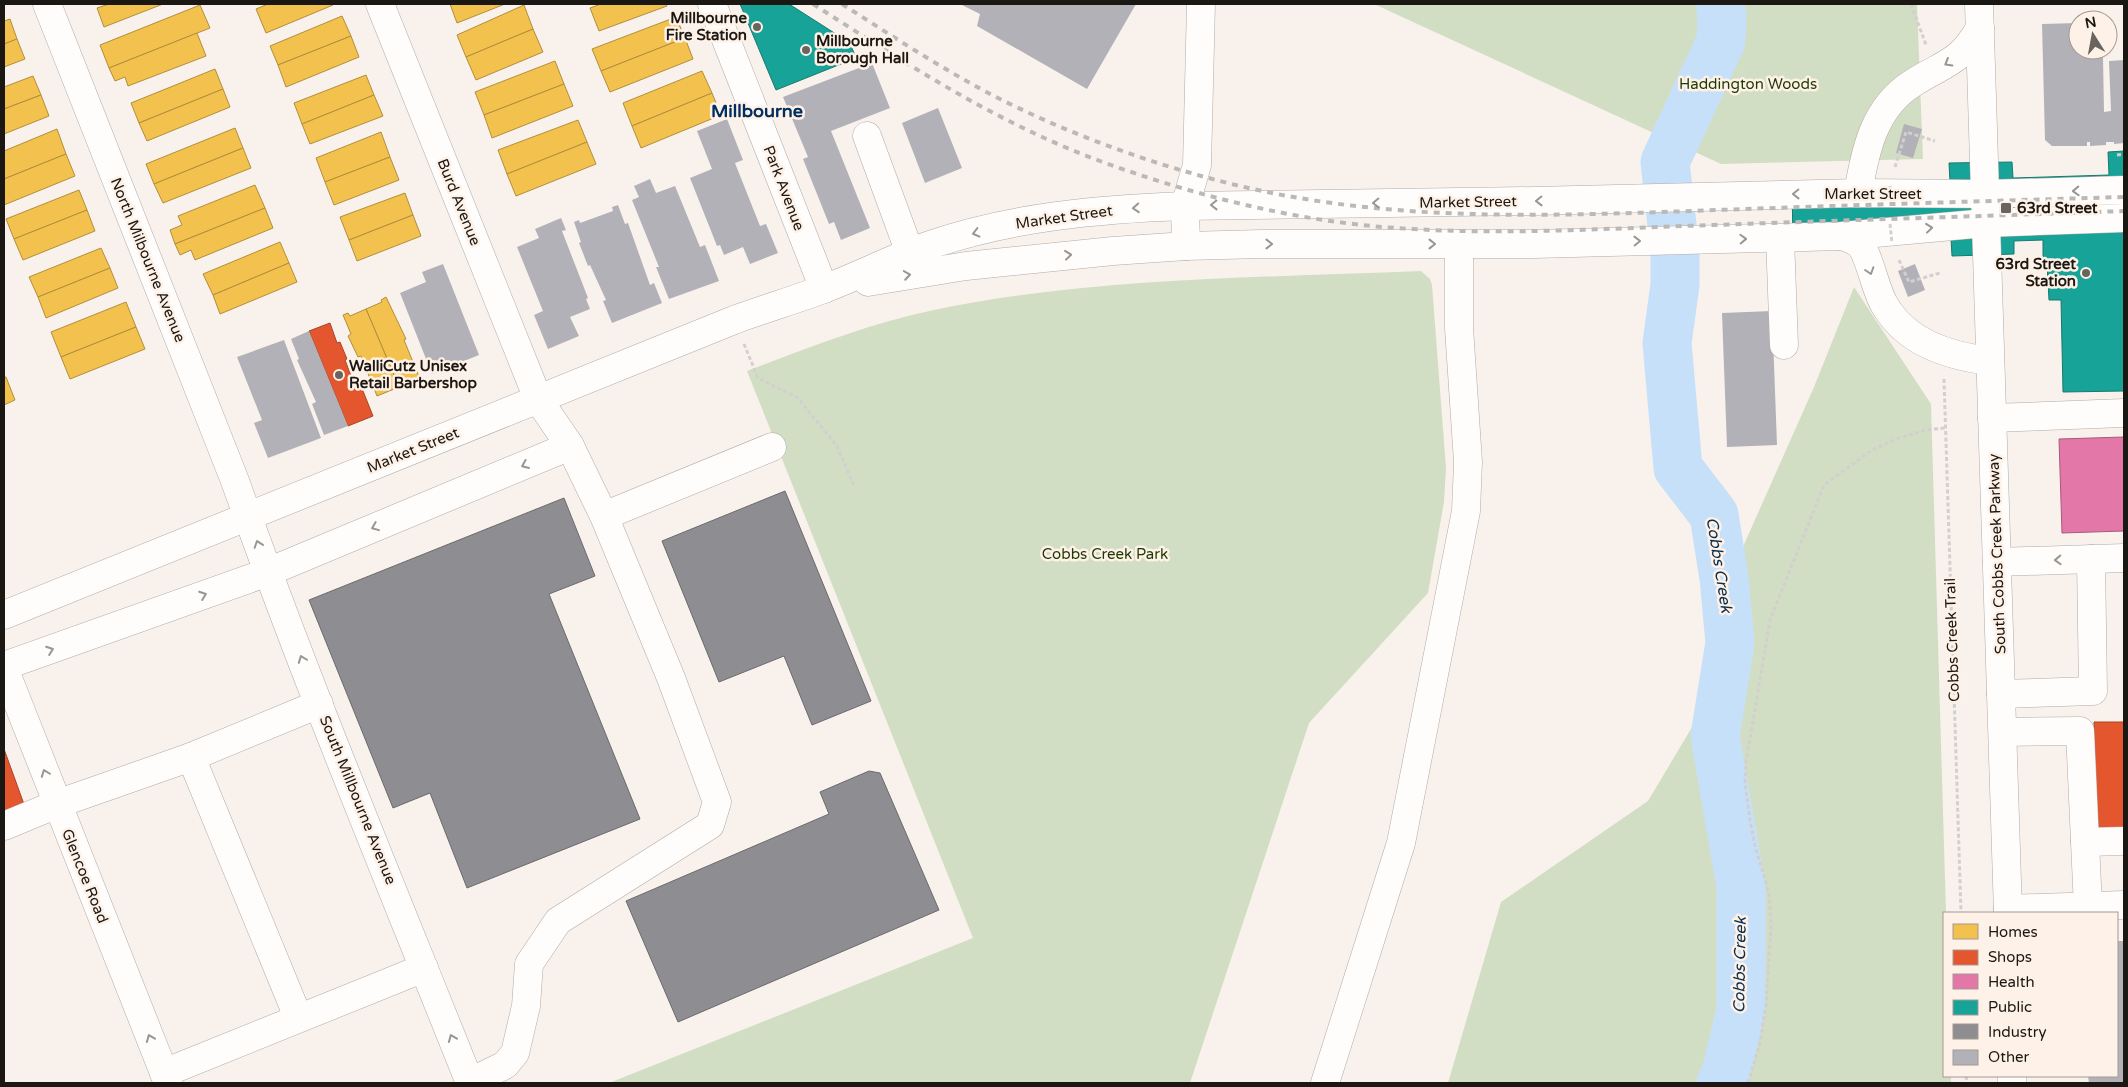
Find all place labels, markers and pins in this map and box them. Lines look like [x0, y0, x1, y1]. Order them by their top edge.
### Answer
place label: Millbourne Fire Station [666, 9, 748, 44]
marker: Millbourne Fire Station [751, 21, 763, 33]
place label: Millbourne Borough Hall [816, 32, 909, 68]
marker: Millbourne Borough Hall [800, 44, 812, 56]
place label: 63rd Street [2017, 199, 2098, 217]
marker: 63rd Street [1999, 201, 2013, 215]
place label: 63rd Street Station [1995, 255, 2076, 290]
marker: 63rd Street Station [2080, 267, 2092, 279]
place label: WalliCutz Unisex Retail Barbershop [349, 357, 477, 393]
marker: WalliCutz Unisex Retail Barbershop [333, 369, 345, 381]

